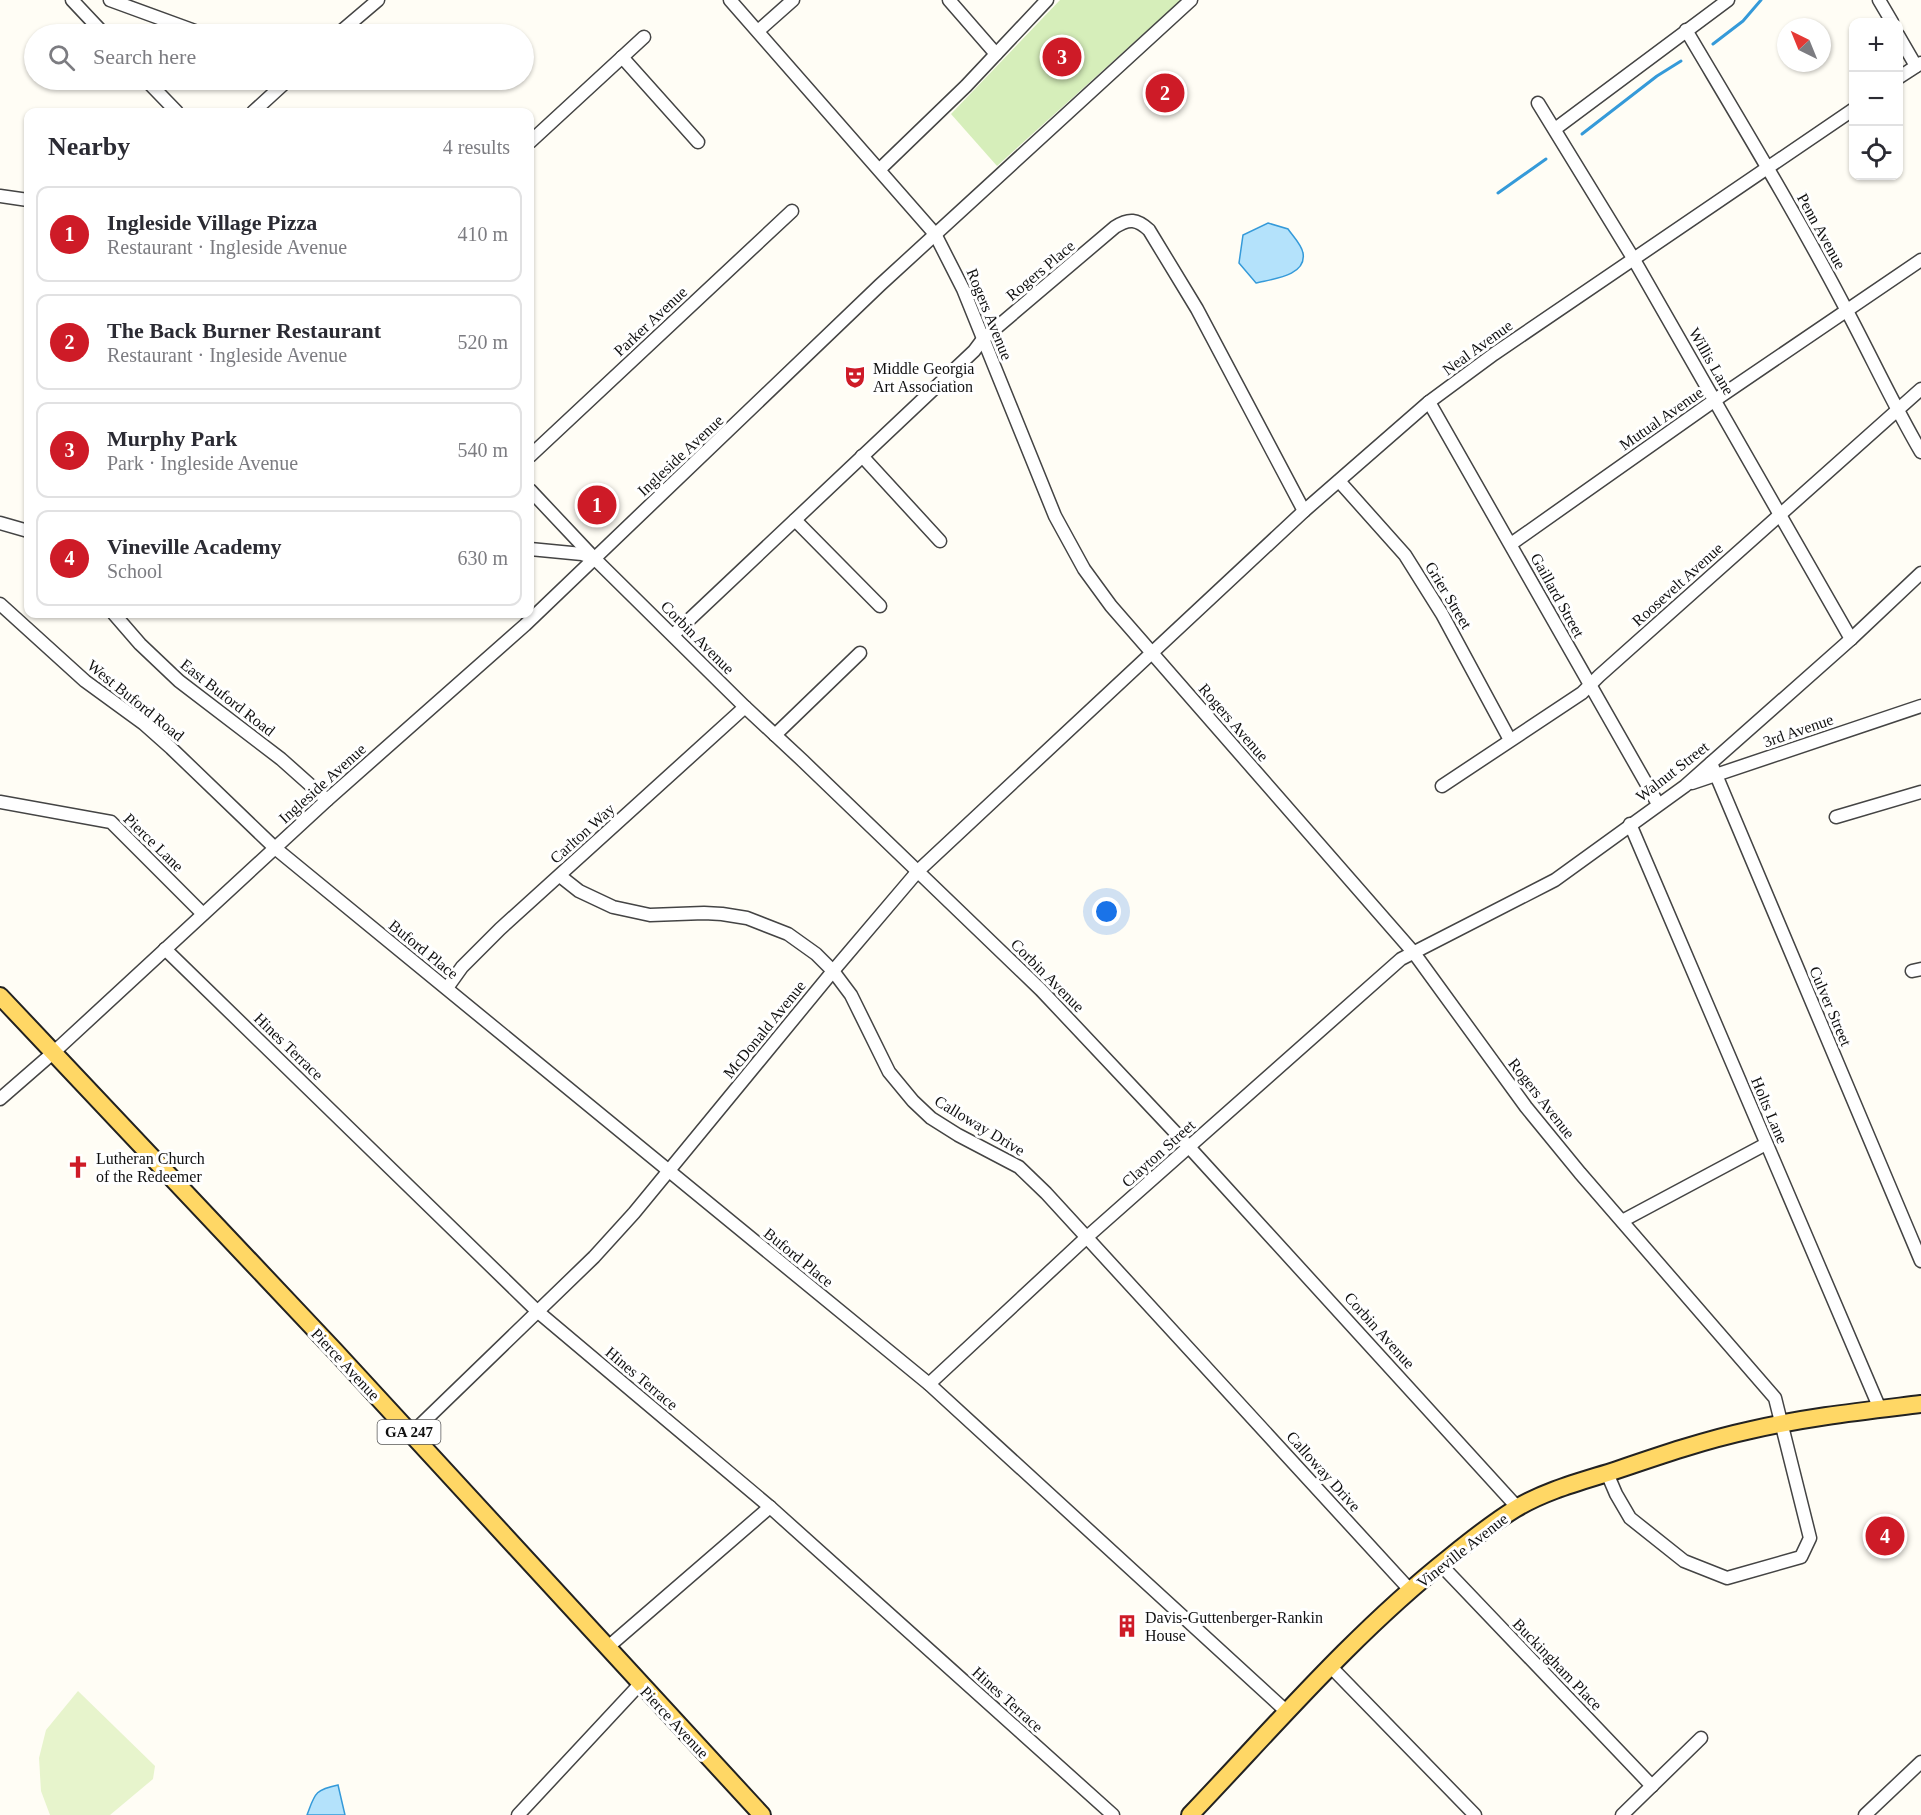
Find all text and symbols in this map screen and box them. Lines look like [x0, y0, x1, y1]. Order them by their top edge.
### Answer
north arrow [1777, 18, 1831, 72]
map controls [1849, 18, 1903, 180]
button: + [1849, 18, 1903, 72]
search box [24, 24, 534, 90]
pin: 3 [1042, 34, 1082, 80]
icon: search [45, 41, 78, 74]
text: Search here [93, 44, 196, 69]
pin: 2 [1146, 70, 1184, 116]
button: − [1849, 72, 1903, 126]
button: locate [1849, 126, 1903, 180]
text: Nearby [48, 132, 130, 161]
text: 4 results [443, 136, 510, 158]
street label: Penn Avenue [1794, 191, 1849, 272]
text: Ingleside Village Pizza [107, 210, 317, 235]
text: 1 [65, 223, 75, 245]
text: 410 m [457, 223, 508, 245]
text: Restaurant · Ingleside Avenue [107, 236, 347, 258]
street label: Rogers Place [1003, 237, 1079, 305]
street label: Rogers Avenue [963, 266, 1016, 363]
street label: Parker Avenue [610, 283, 690, 359]
street label: Neal Avenue [1439, 316, 1515, 378]
text: The Back Burner Restaurant [107, 318, 381, 343]
street label: Willis Lane [1686, 325, 1738, 398]
text: 2 [65, 331, 75, 353]
text: 520 m [457, 331, 508, 353]
text: Restaurant · Ingleside Avenue [107, 344, 347, 366]
place label: Middle Georgia Art Association [873, 360, 974, 395]
theatre icon: Middle Georgia Art Association [842, 364, 868, 390]
street label: Mutual Avenue [1616, 383, 1706, 453]
street label: Ingleside Avenue [634, 412, 727, 500]
text: Murphy Park [107, 426, 237, 451]
text: 3 [65, 439, 75, 461]
text: 540 m [457, 439, 508, 461]
text: Park · Ingleside Avenue [107, 452, 298, 474]
pin: 1 [578, 482, 616, 528]
text: Vineville Academy [107, 534, 282, 559]
street label: Roosevelt Avenue [1629, 539, 1726, 629]
text: 4 [65, 547, 75, 569]
text: 630 m [457, 547, 508, 569]
street label: Gaillard Street [1527, 550, 1588, 641]
street label: Grier Street [1422, 559, 1475, 632]
text: School [107, 560, 163, 582]
street label: Corbin Avenue [658, 597, 738, 677]
street label: East Buford Road [177, 655, 278, 739]
street label: West Buford Road [84, 656, 187, 744]
street label: Rogers Avenue [1195, 680, 1272, 765]
street label: 3rd Avenue [1761, 711, 1835, 750]
street label: Walnut Street [1633, 738, 1712, 805]
street label: Ingleside Avenue [276, 740, 370, 827]
street label: Carlton Way [547, 800, 619, 867]
street label: Pierce Lane [120, 810, 187, 875]
your location [1092, 897, 1121, 926]
street label: Buford Place [386, 916, 462, 982]
street label: Corbin Avenue [1008, 935, 1088, 1015]
street label: Culver Street [1806, 964, 1855, 1049]
street label: McDonald Avenue [720, 977, 809, 1081]
street label: Hines Terrace [251, 1009, 326, 1083]
street label: Rogers Avenue [1504, 1055, 1578, 1142]
street label: Holts Lane [1748, 1074, 1791, 1146]
street label: Calloway Drive [931, 1092, 1028, 1160]
street label: Clayton Street [1118, 1116, 1199, 1191]
place label: Lutheran Church of the Redeemer [96, 1150, 205, 1185]
church icon: Lutheran Church of the Redeemer [65, 1154, 91, 1180]
street label: Buford Place [761, 1224, 837, 1290]
street label: Corbin Avenue [1341, 1289, 1418, 1372]
street label: Pierce Avenue [308, 1325, 383, 1404]
street label: Hines Terrace [602, 1343, 681, 1413]
road number: GA 247 [378, 1420, 440, 1444]
street label: Calloway Drive [1283, 1428, 1364, 1515]
street label: Vineville Avenue [1414, 1510, 1511, 1591]
pin: 4 [1866, 1514, 1904, 1558]
place label: Davis-Guttenberger-Rankin House [1145, 1609, 1323, 1644]
building icon: Davis-Guttenberger-Rankin House [1114, 1613, 1140, 1639]
street label: Buckingham Place [1509, 1615, 1606, 1714]
street label: Hines Terrace [969, 1663, 1046, 1735]
street label: Pierce Avenue [637, 1683, 712, 1762]

